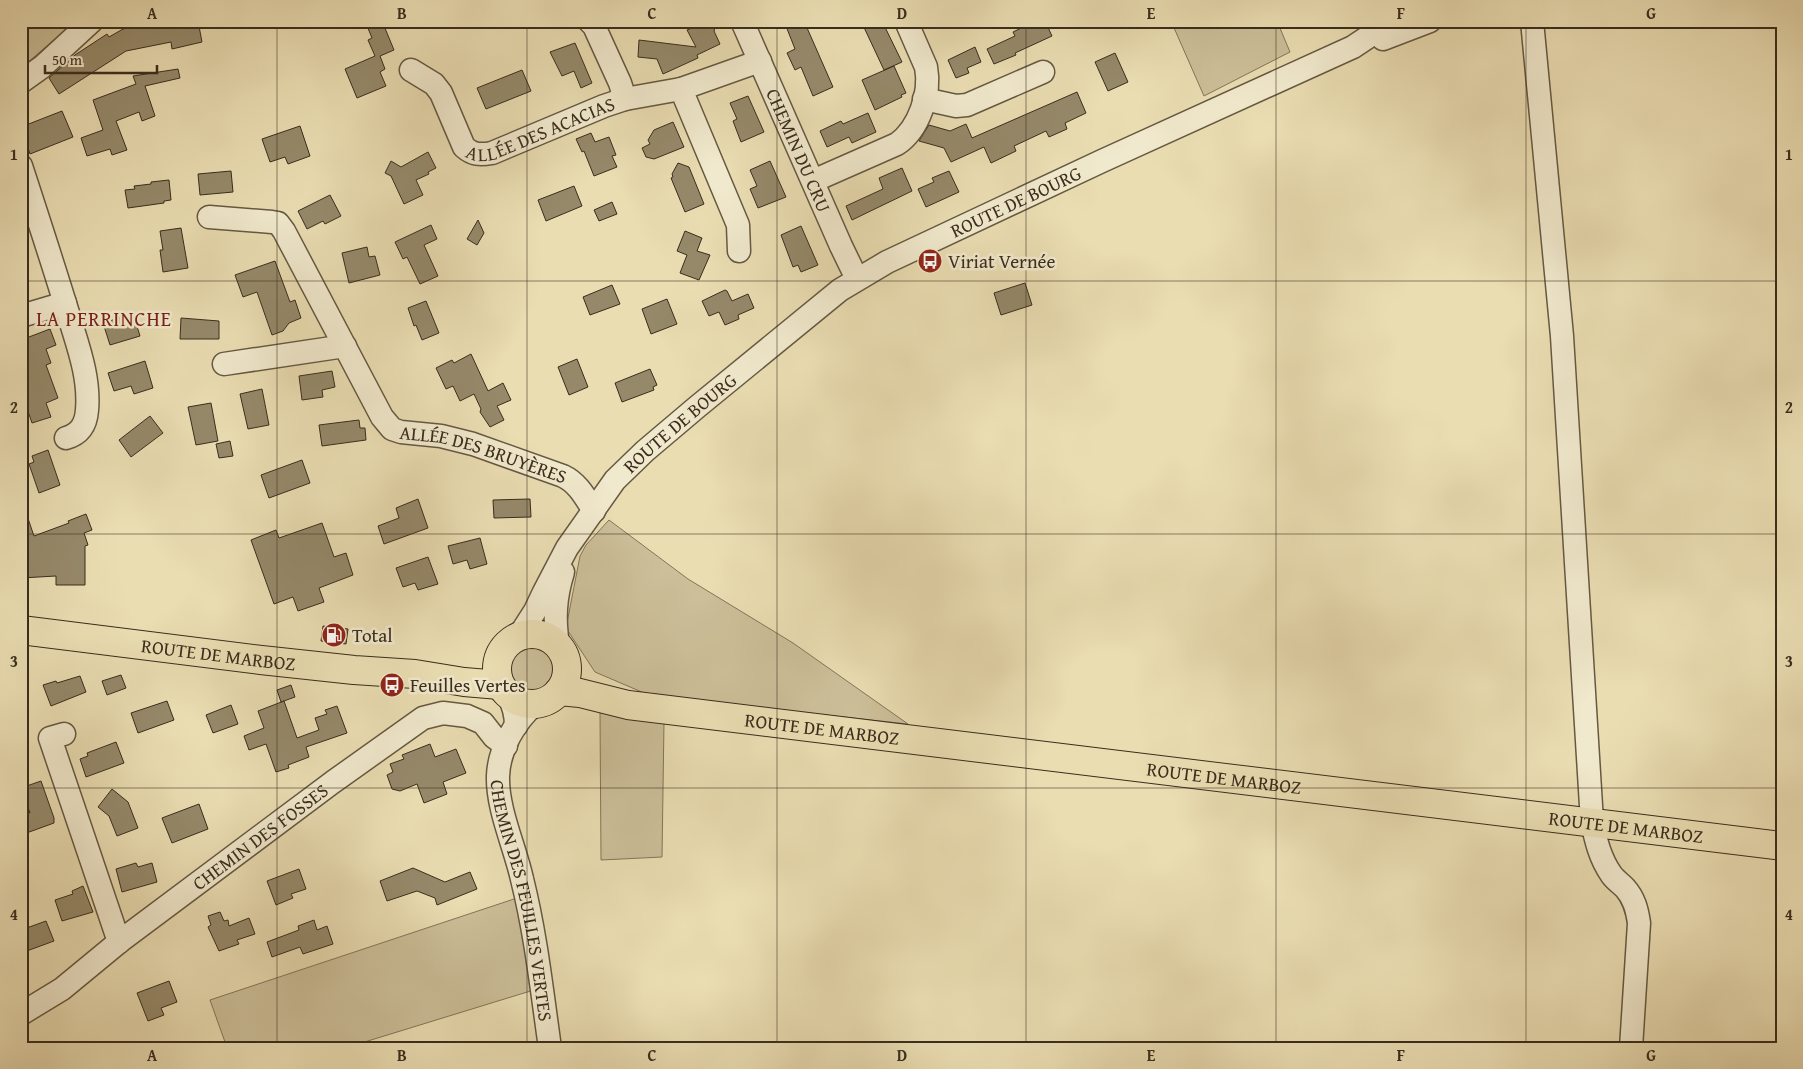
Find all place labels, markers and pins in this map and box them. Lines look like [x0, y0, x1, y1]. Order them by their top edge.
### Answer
place label: Viriat Vernée [948, 247, 1055, 275]
bus stop icon: Viriat Vernée [917, 248, 943, 274]
place label: Total [352, 621, 393, 649]
fuel station icon: Total [321, 622, 347, 648]
place label: Feuilles Vertes [410, 671, 526, 699]
bus stop icon: Feuilles Vertes [379, 672, 405, 698]

